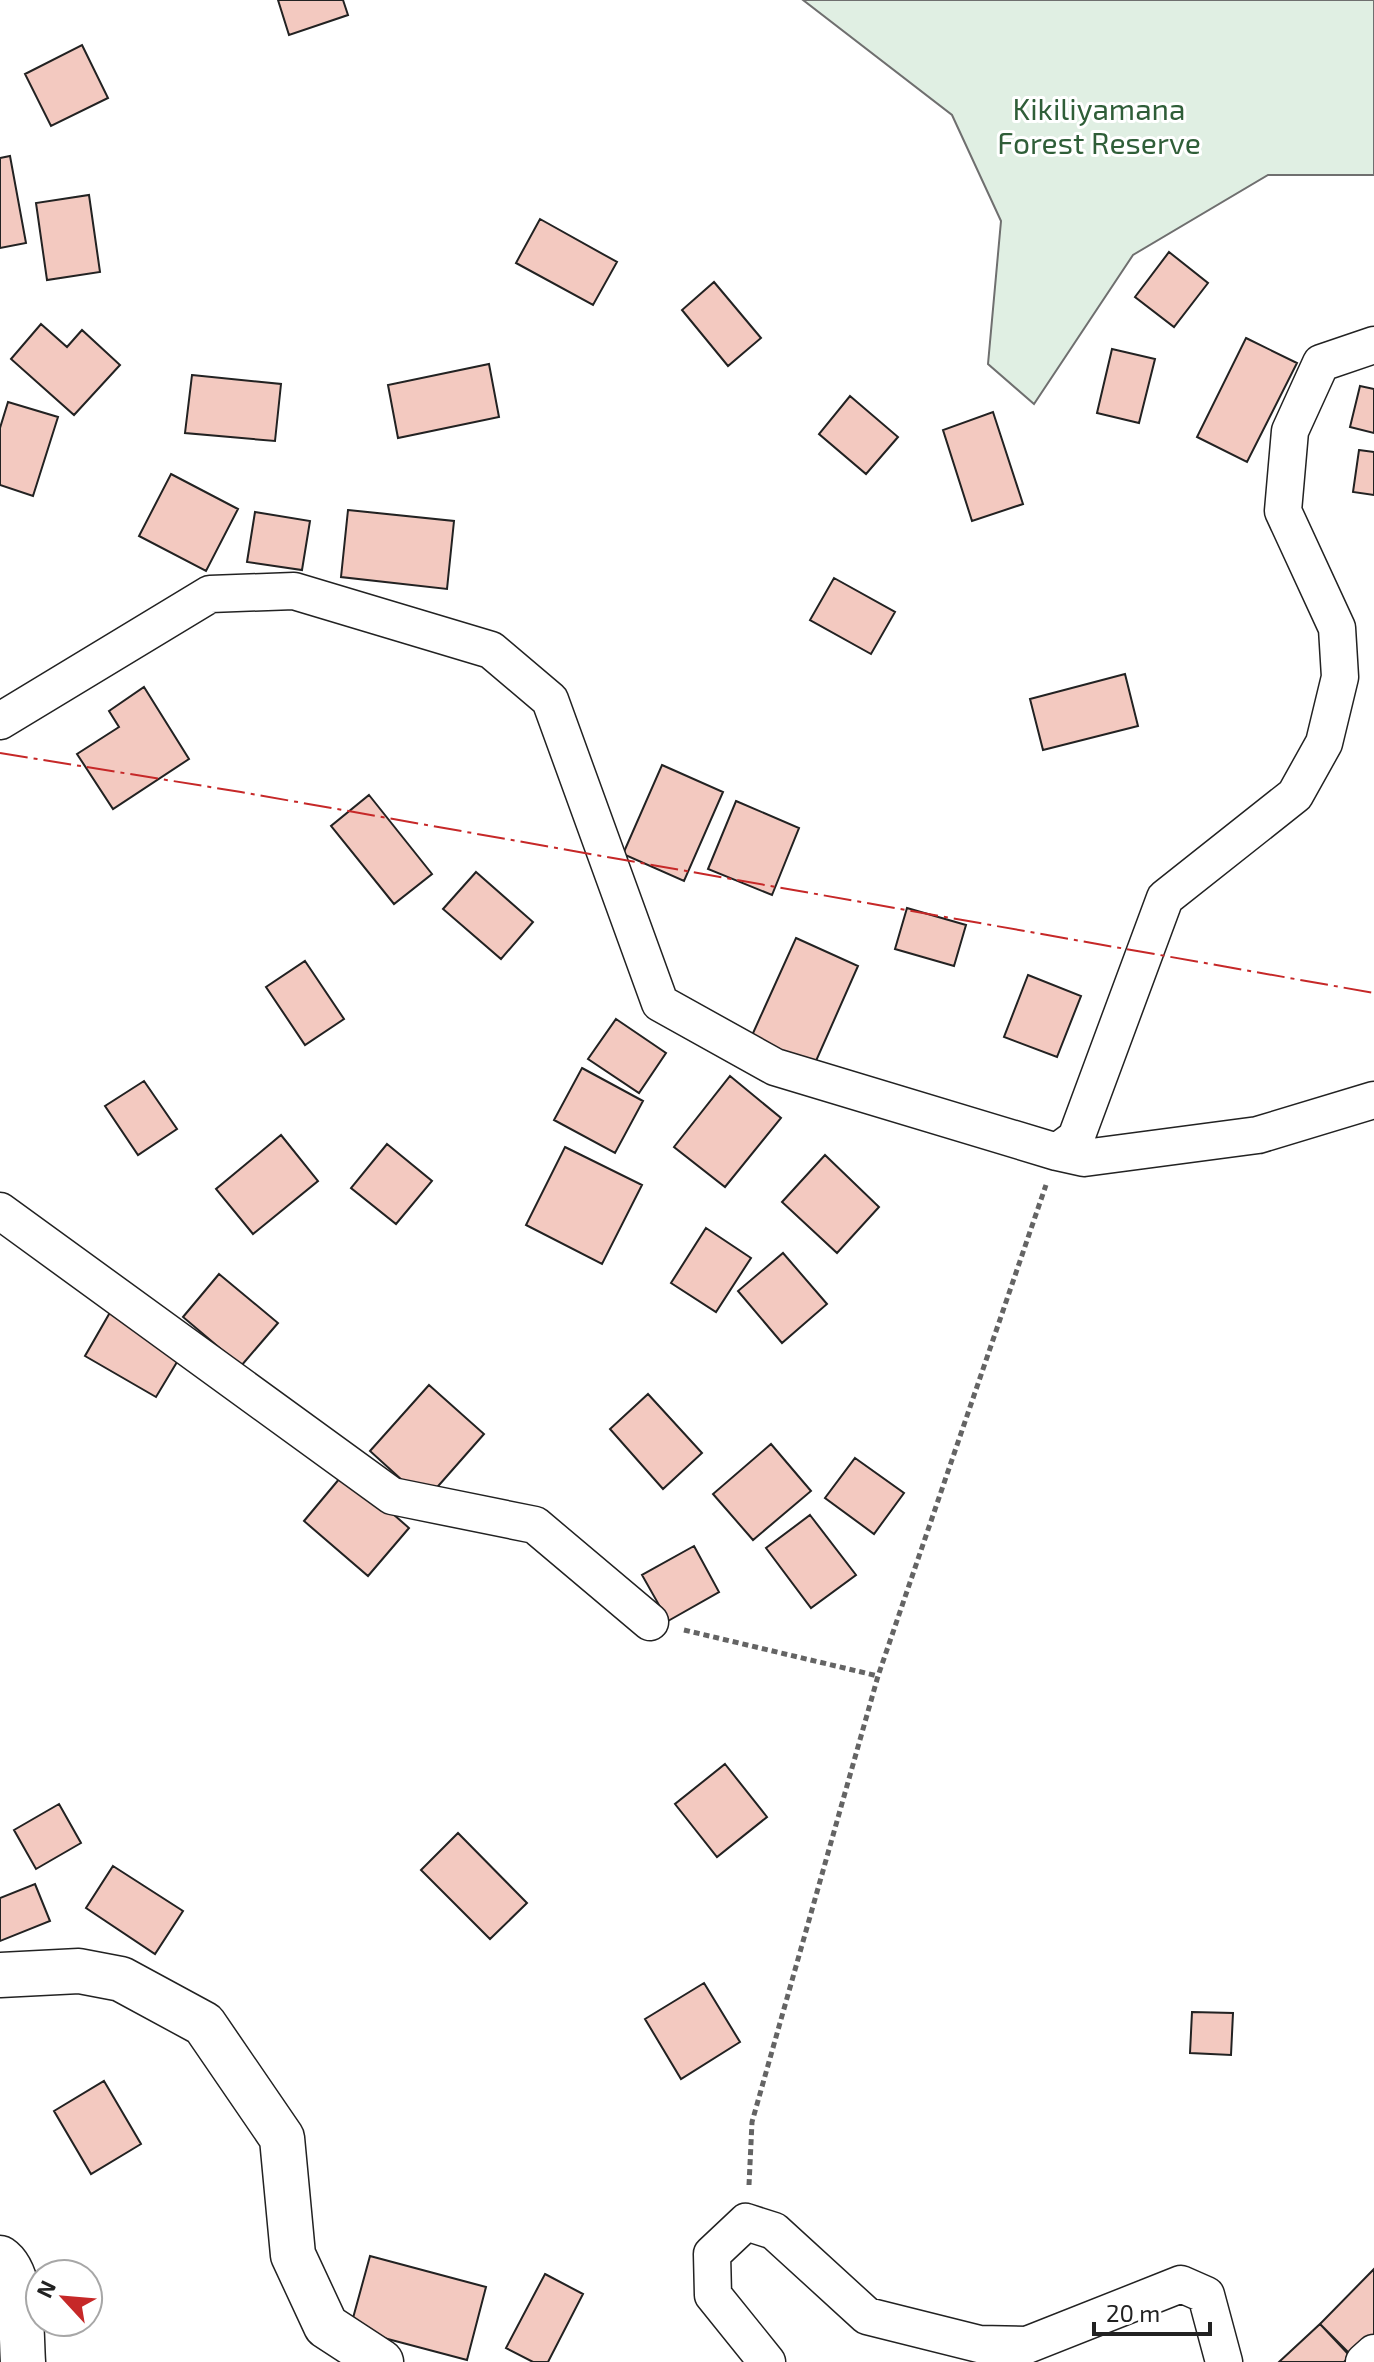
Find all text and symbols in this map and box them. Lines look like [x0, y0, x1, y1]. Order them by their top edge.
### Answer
park label: Kikiliyamana Forest Reserve [997, 90, 1201, 160]
north arrow [24, 2258, 104, 2338]
text: N [30, 2276, 60, 2302]
scale bar [1094, 2286, 1210, 2336]
text: 20 m [1106, 2298, 1160, 2327]

